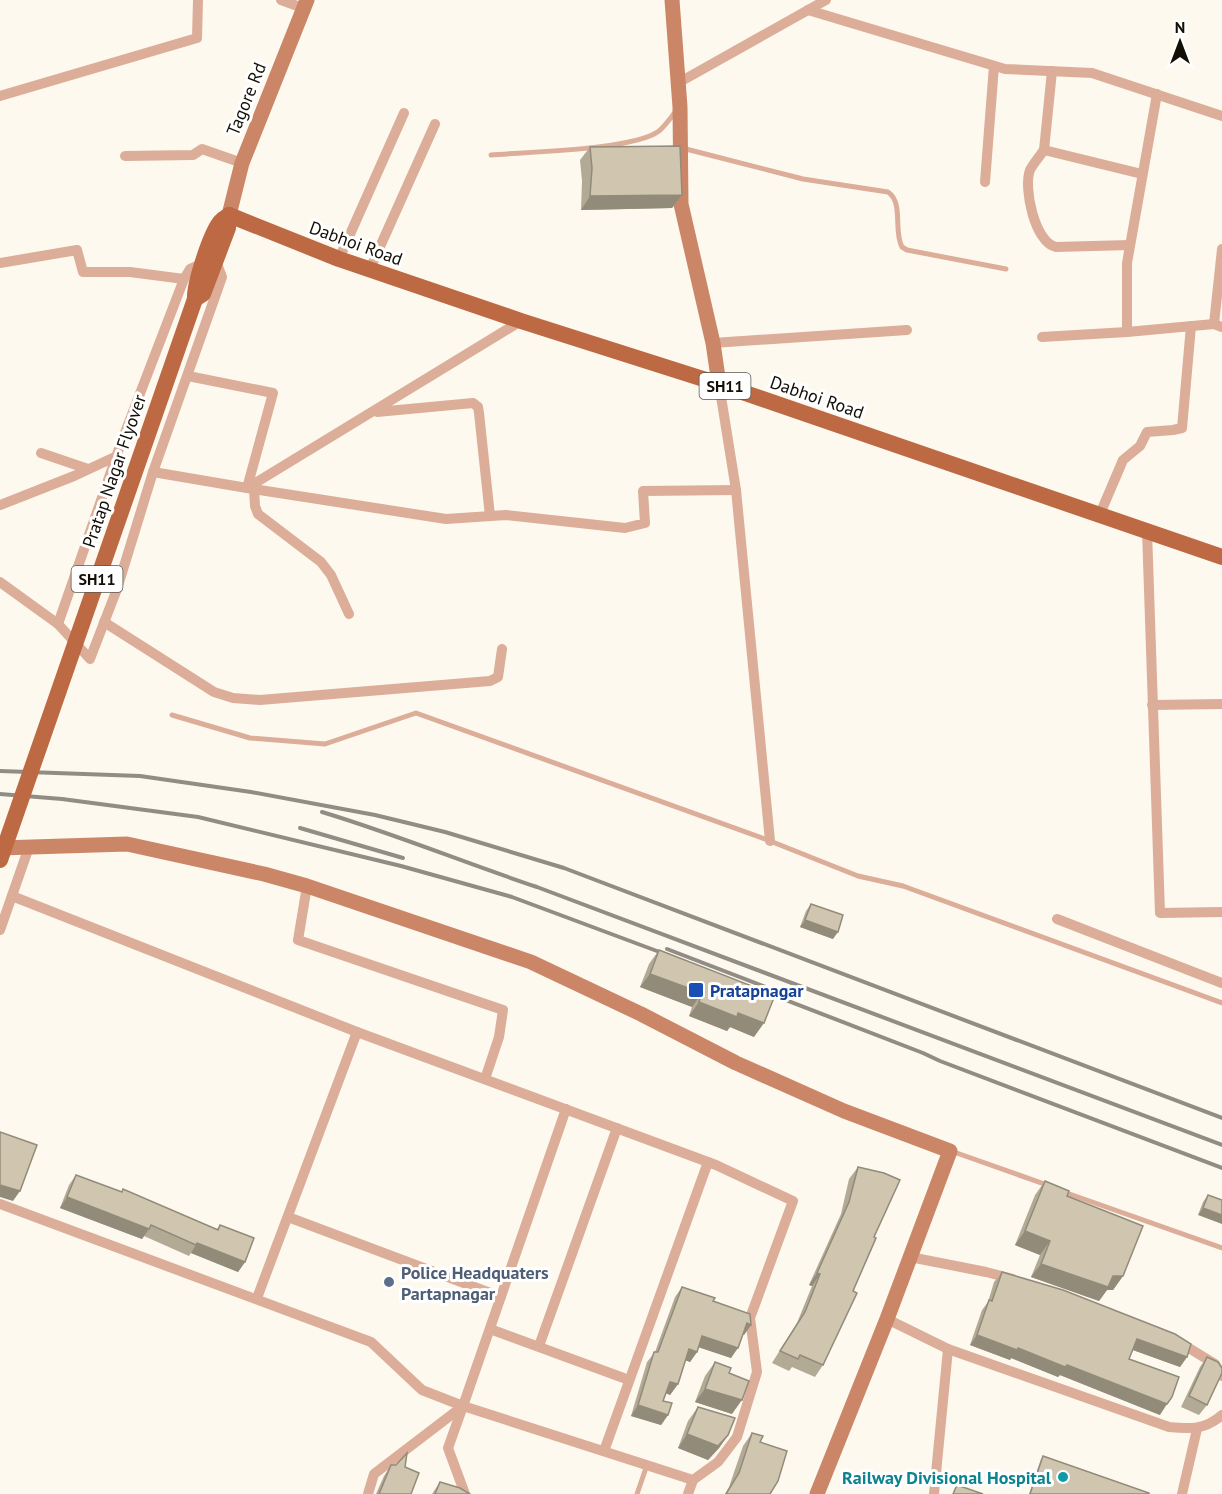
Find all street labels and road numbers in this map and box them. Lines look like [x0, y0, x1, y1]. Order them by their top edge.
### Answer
street label: Tagore Rd [221, 59, 271, 139]
street label: Dabhoi Road [306, 215, 406, 271]
street label: Dabhoi Road [767, 370, 867, 424]
road number: SH11 [700, 373, 750, 399]
street label: Pratap Nagar Flyover [77, 391, 151, 551]
road number: SH11 [72, 566, 122, 592]

